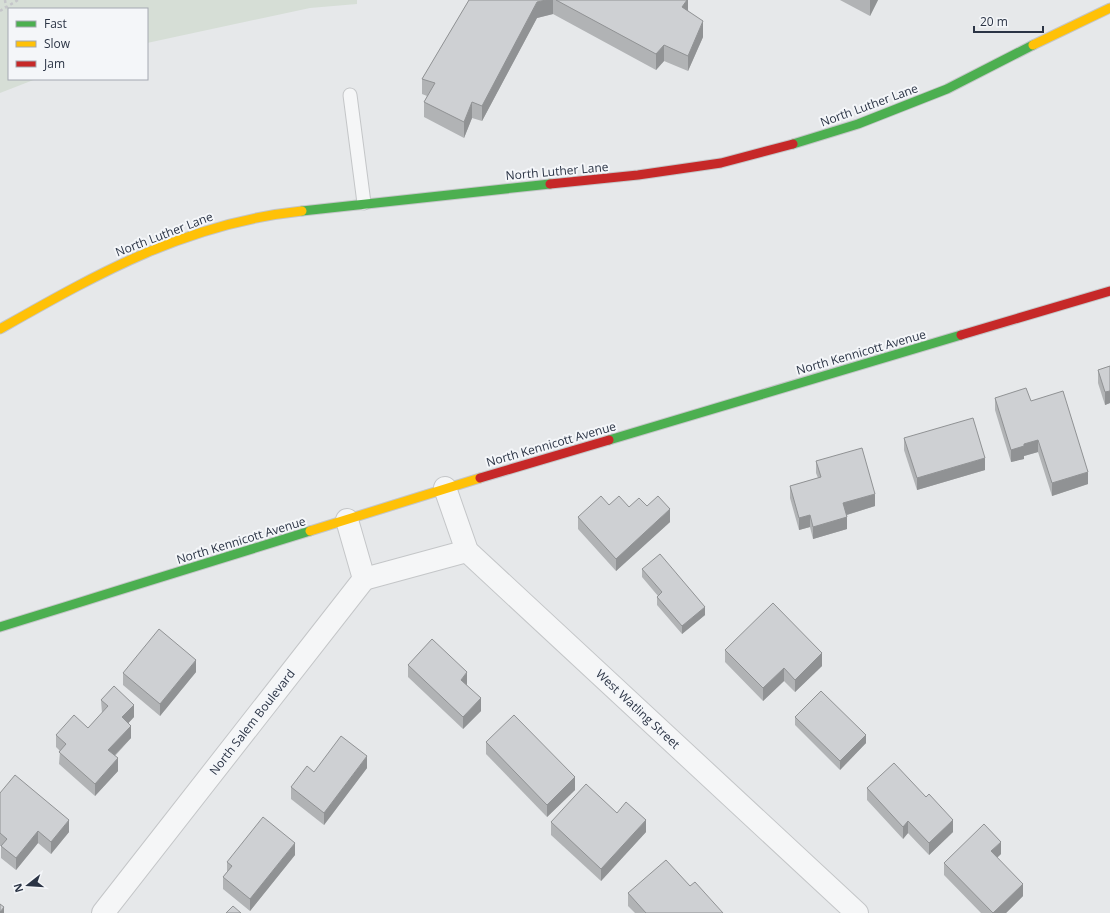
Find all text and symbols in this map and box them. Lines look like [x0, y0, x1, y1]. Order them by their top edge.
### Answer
legend [8, 8, 148, 80]
scale bar [974, 8, 1043, 34]
text: 20 m [980, 13, 1008, 30]
text: Fast [44, 15, 67, 32]
text: Slow [44, 35, 71, 52]
text: Jam [43, 55, 65, 72]
street label: North Luther Lane [818, 79, 921, 131]
street label: North Luther Lane [505, 158, 609, 184]
street label: North Luther Lane [113, 208, 215, 260]
street label: North Kennicott Avenue [794, 325, 928, 379]
street label: North Kennicott Avenue [484, 417, 618, 471]
street label: North Kennicott Avenue [174, 512, 308, 568]
street label: North Salem Boulevard [205, 665, 299, 779]
street label: West Watling Street [592, 665, 684, 753]
north arrow [8, 865, 48, 905]
text: N [9, 882, 26, 895]

